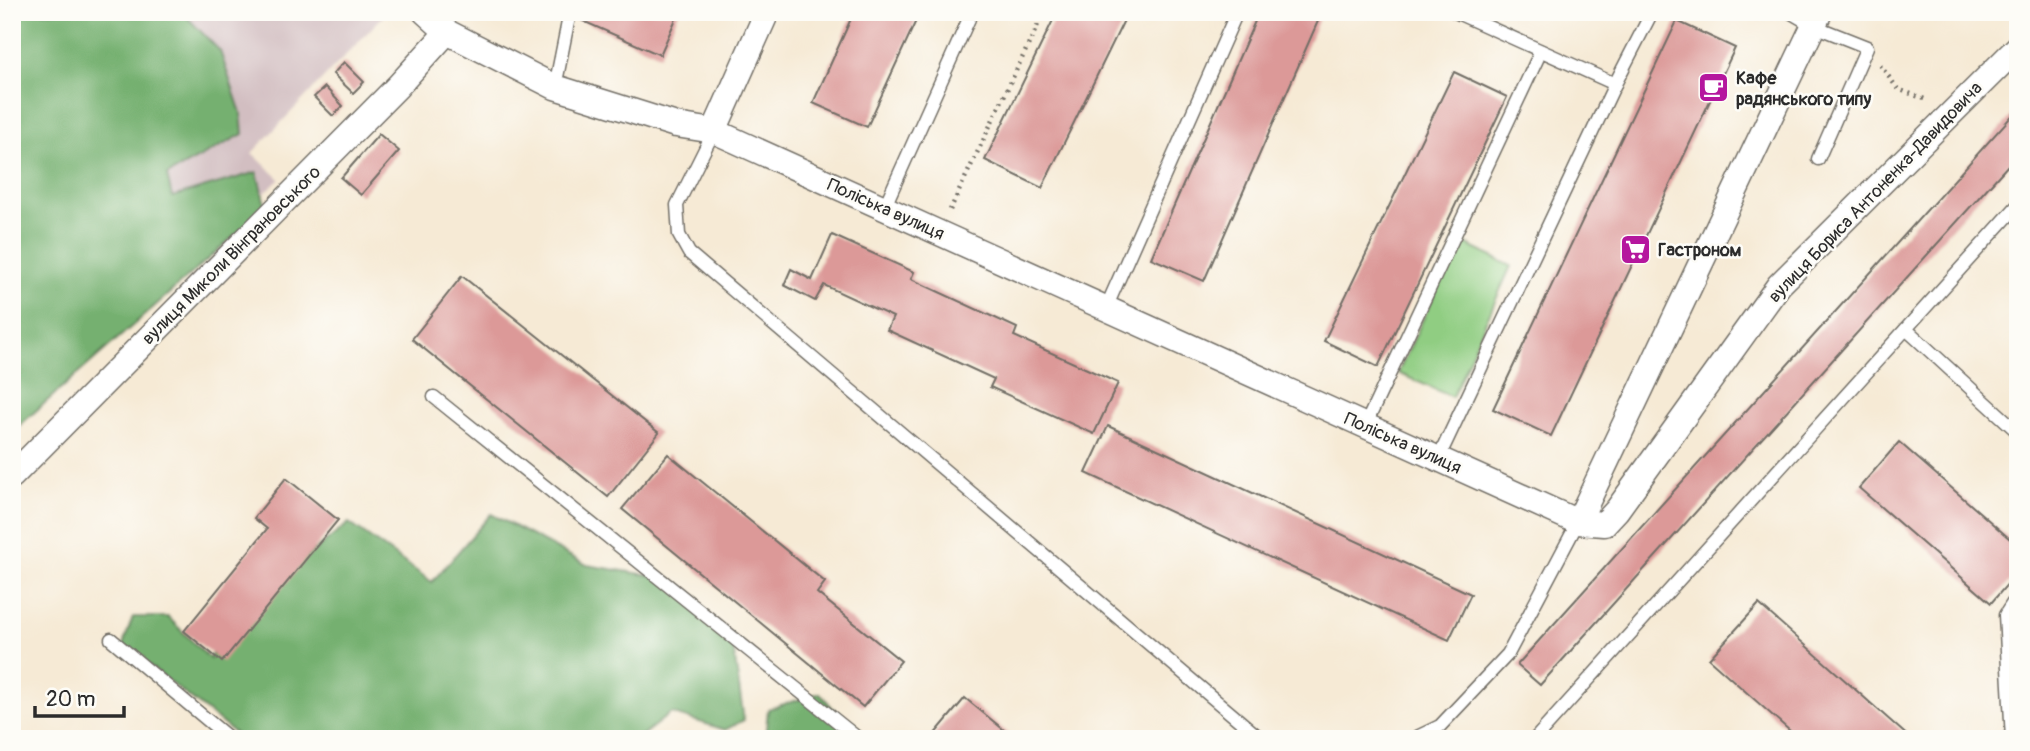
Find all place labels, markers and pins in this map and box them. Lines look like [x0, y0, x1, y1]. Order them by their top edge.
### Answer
place label: Кафе радянського типу [1736, 67, 1871, 111]
cafe icon: Кафе радянського типу [1696, 71, 1730, 105]
supermarket icon: Гастроном [1618, 233, 1652, 267]
place label: Гастроном [1658, 239, 1742, 262]

